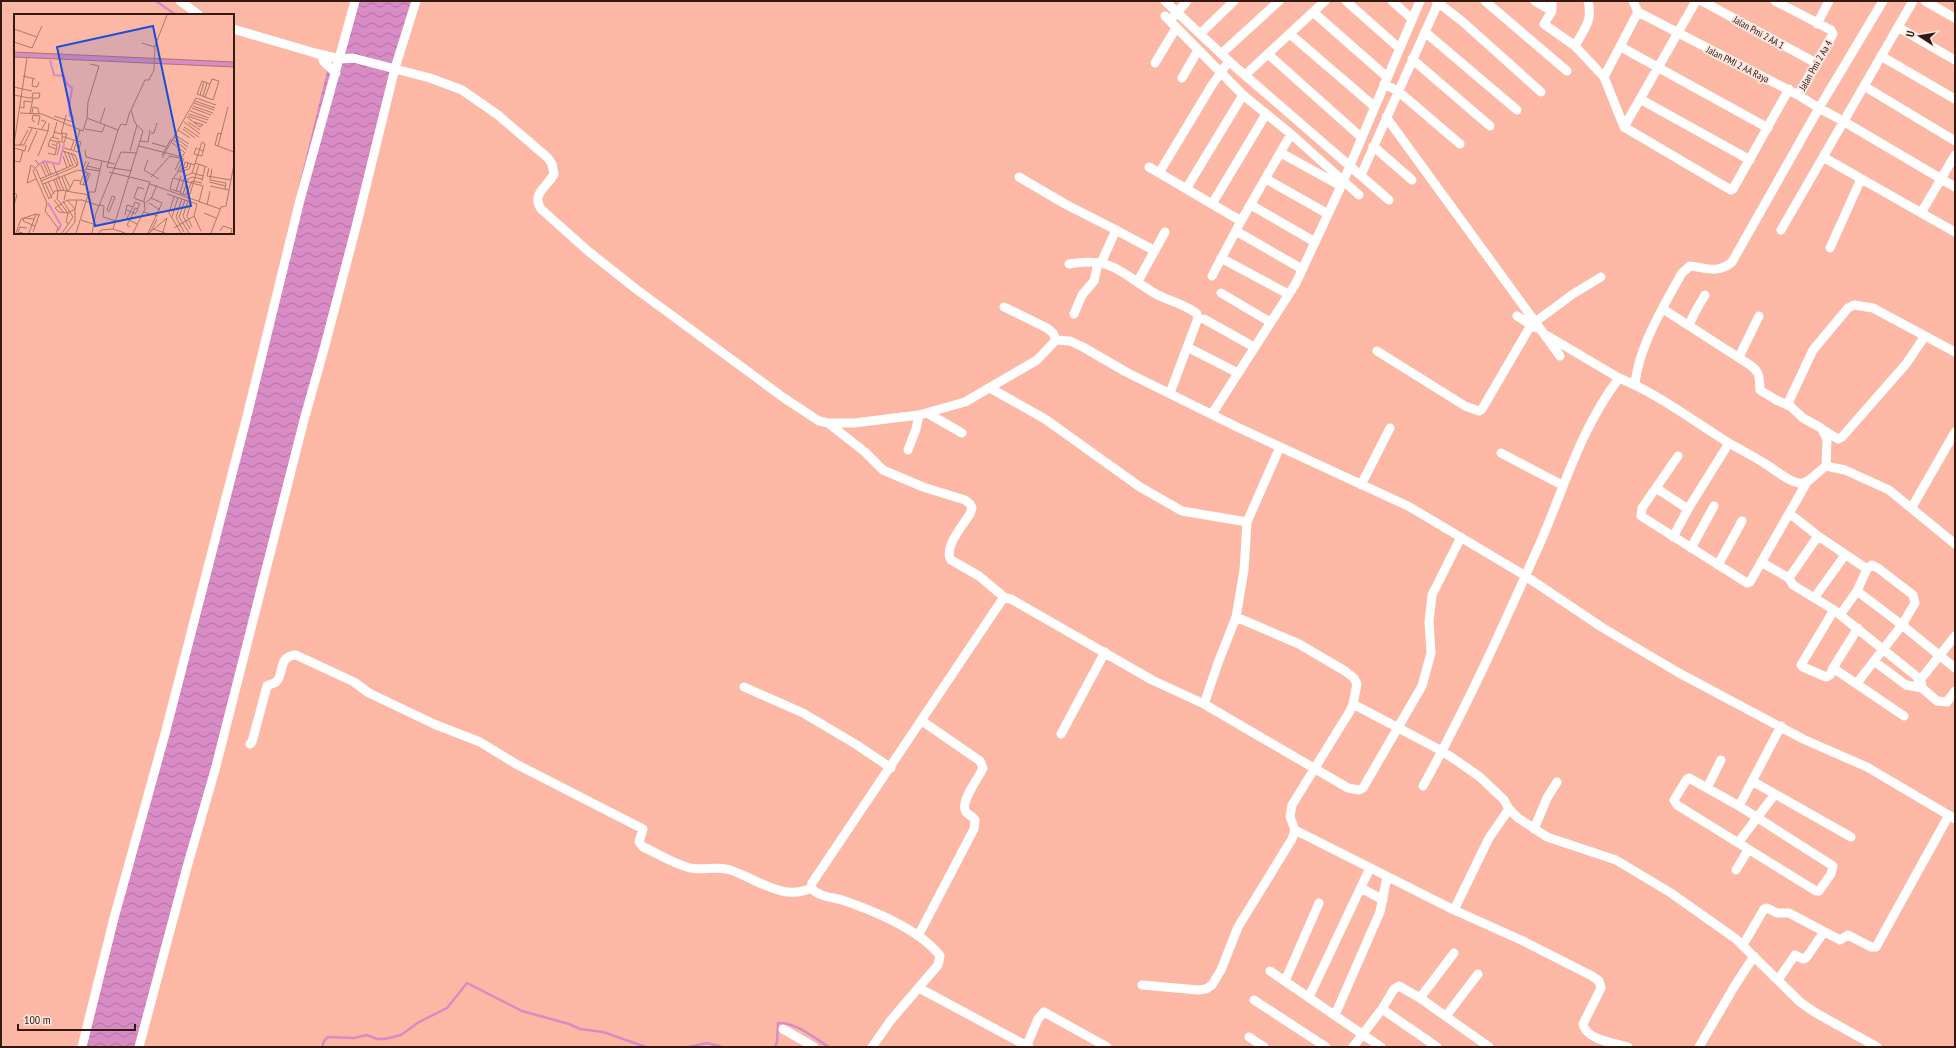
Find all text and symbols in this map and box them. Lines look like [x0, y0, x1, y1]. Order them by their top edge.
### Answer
street label: Jalan Pmi 2 AA 1 [1730, 13, 1787, 52]
inset map [14, 14, 234, 234]
north arrow [1900, 16, 1940, 56]
text: U [1903, 29, 1918, 38]
street label: Jalan Pmi 2 Aa 4 [1795, 37, 1835, 94]
street label: Jalan PMI 2 AA Raya [1703, 43, 1771, 86]
scale bar [18, 1006, 135, 1032]
text: 100 m [24, 1012, 51, 1027]

